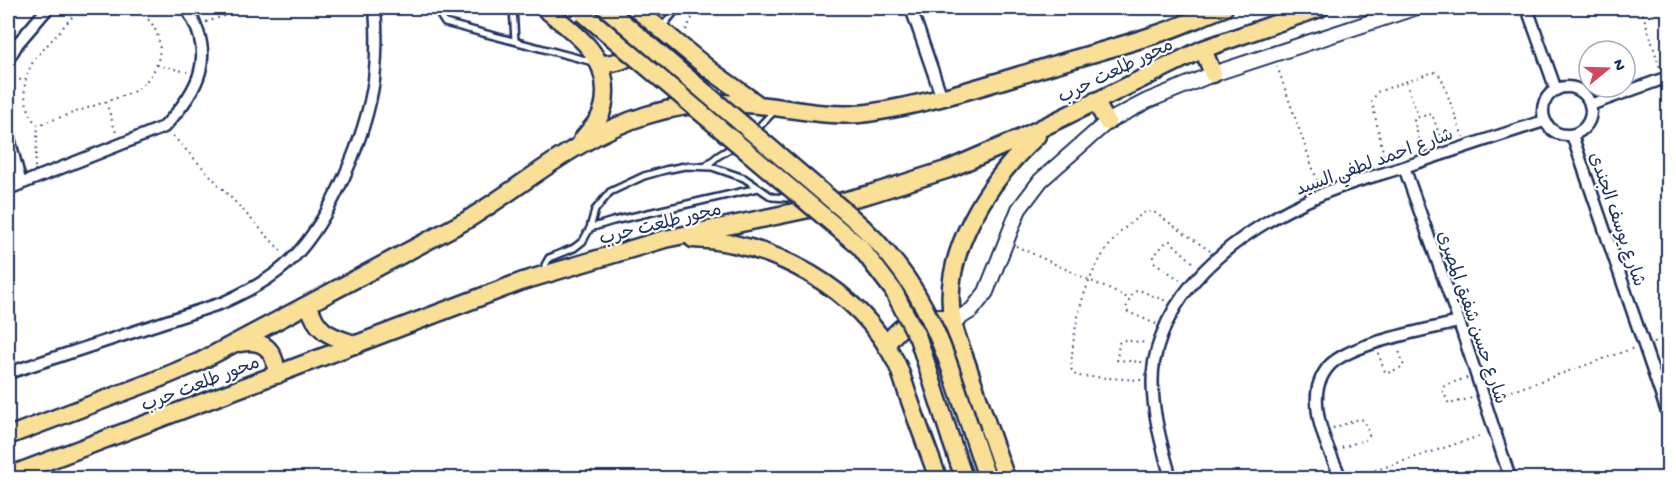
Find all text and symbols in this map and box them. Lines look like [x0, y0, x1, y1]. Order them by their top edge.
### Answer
street label: محور طلعت حرب [1055, 35, 1177, 109]
north arrow [1577, 39, 1637, 99]
text: N [1607, 57, 1629, 74]
street label: شارع احمد لطفي السيد [1293, 125, 1457, 204]
street label: شارع يوسف الجندى [1583, 150, 1648, 290]
street label: محور طلعت حرب [597, 200, 724, 251]
street label: شارع حسن شفيق المصرى [1431, 228, 1510, 407]
street label: محور طلعت حرب [139, 353, 263, 418]

